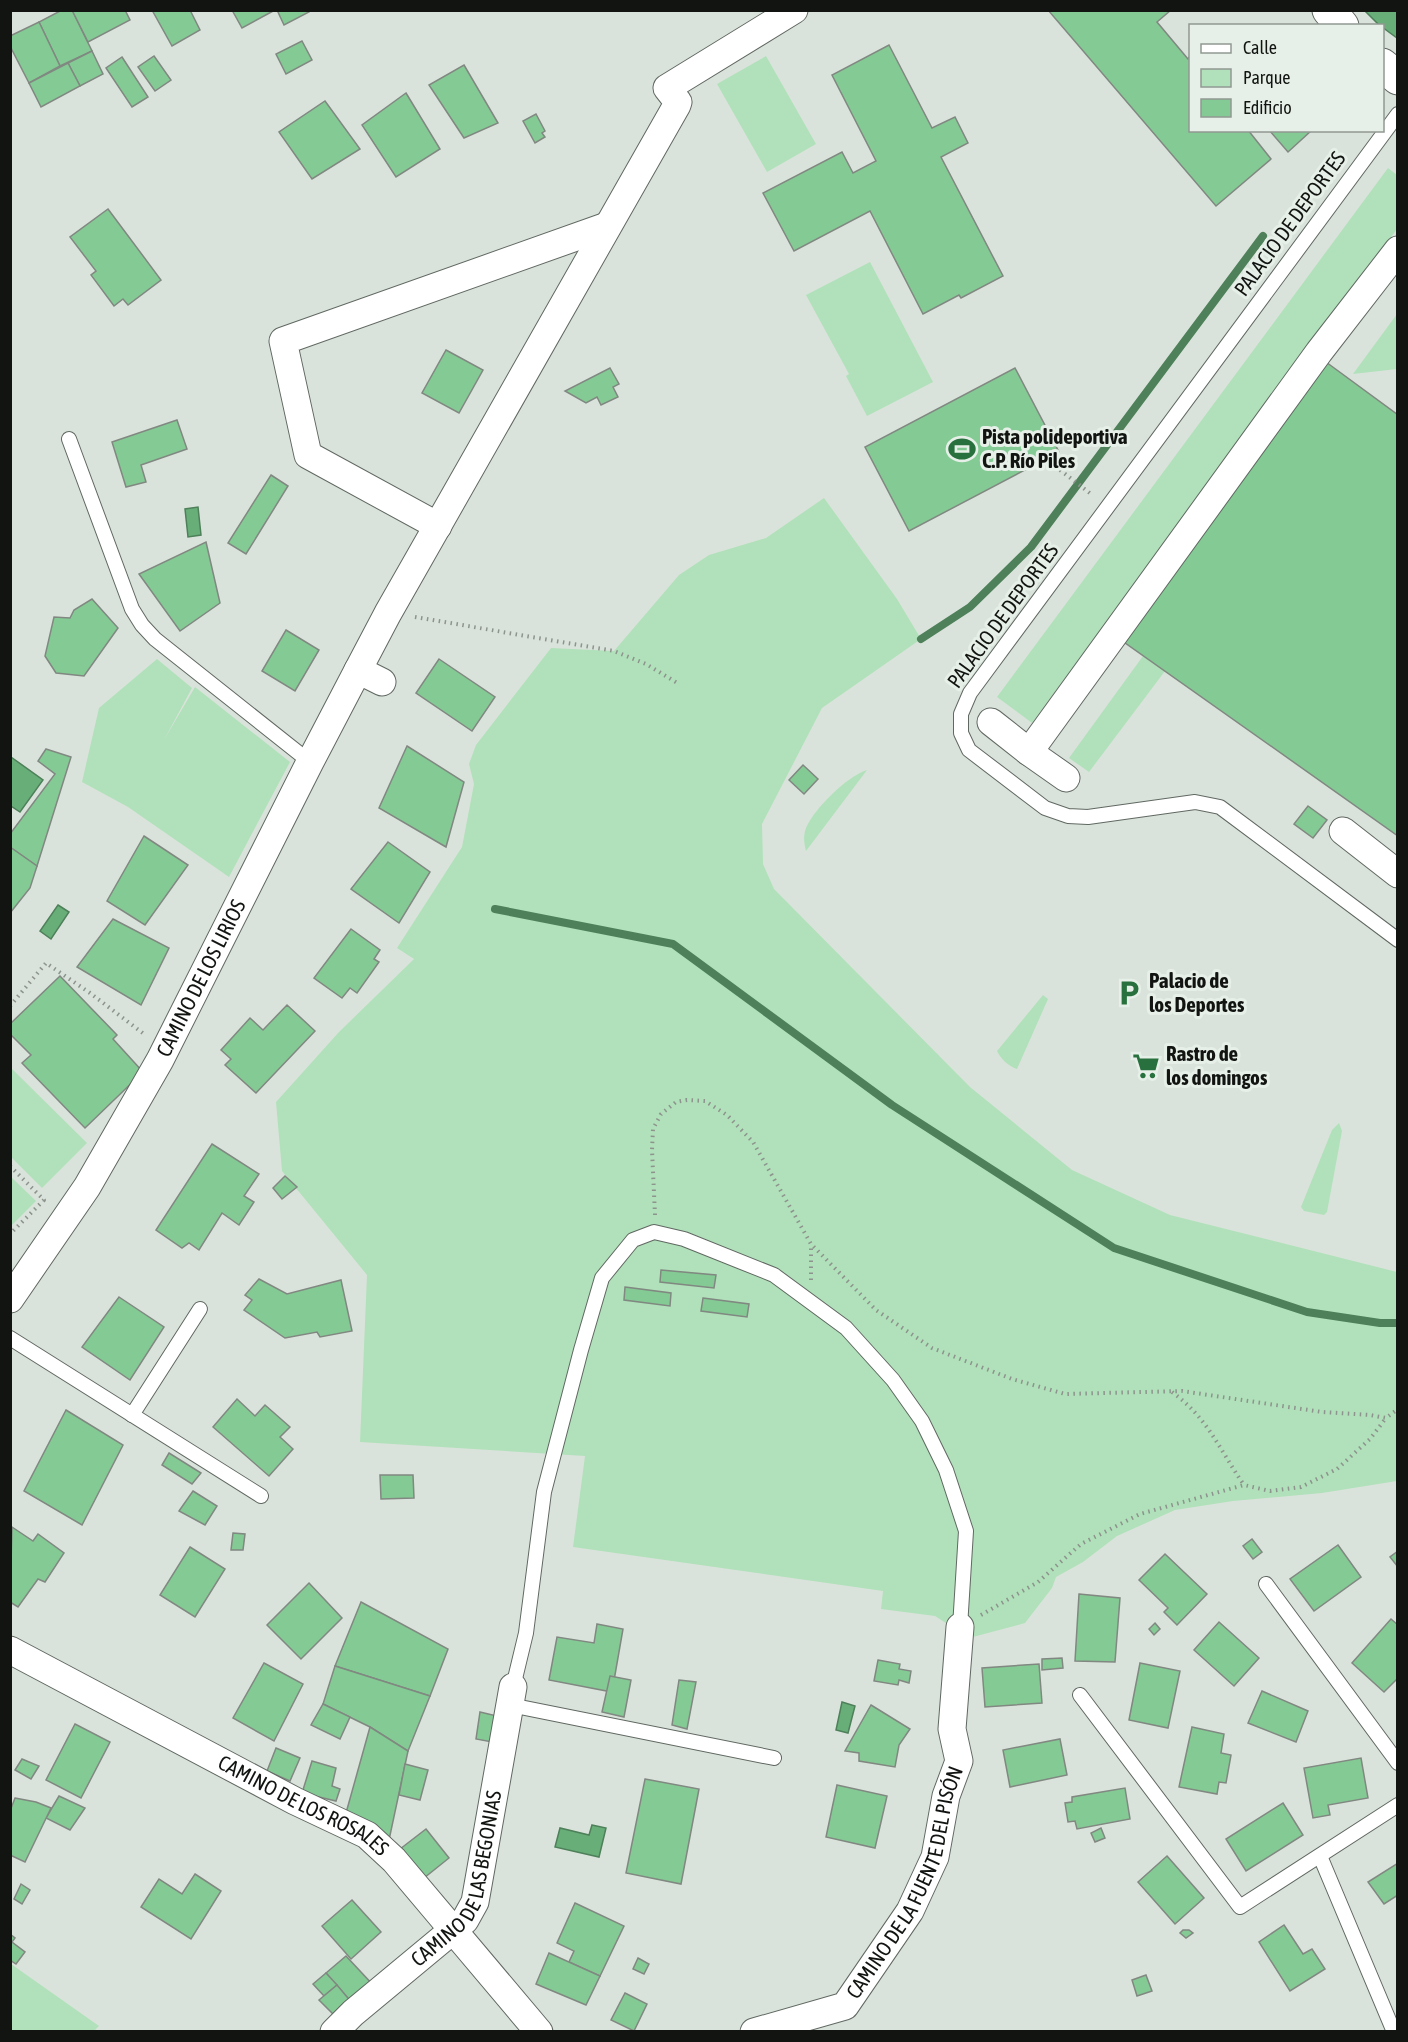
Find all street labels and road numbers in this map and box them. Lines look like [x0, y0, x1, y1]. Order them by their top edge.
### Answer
street label: PALACIO DE DEPORTES [1229, 146, 1350, 300]
street label: PALACIO DE DEPORTES [942, 538, 1063, 692]
street label: CAMINO DE LOS LIRIOS [151, 895, 250, 1060]
street label: CAMINO DE LOS ROSALES [214, 1750, 394, 1860]
street label: CAMINO DE LA FUENTE DEL PISÓN [841, 1763, 967, 2003]
street label: CAMINO DE LAS BEGONIAS [406, 1788, 505, 1971]

